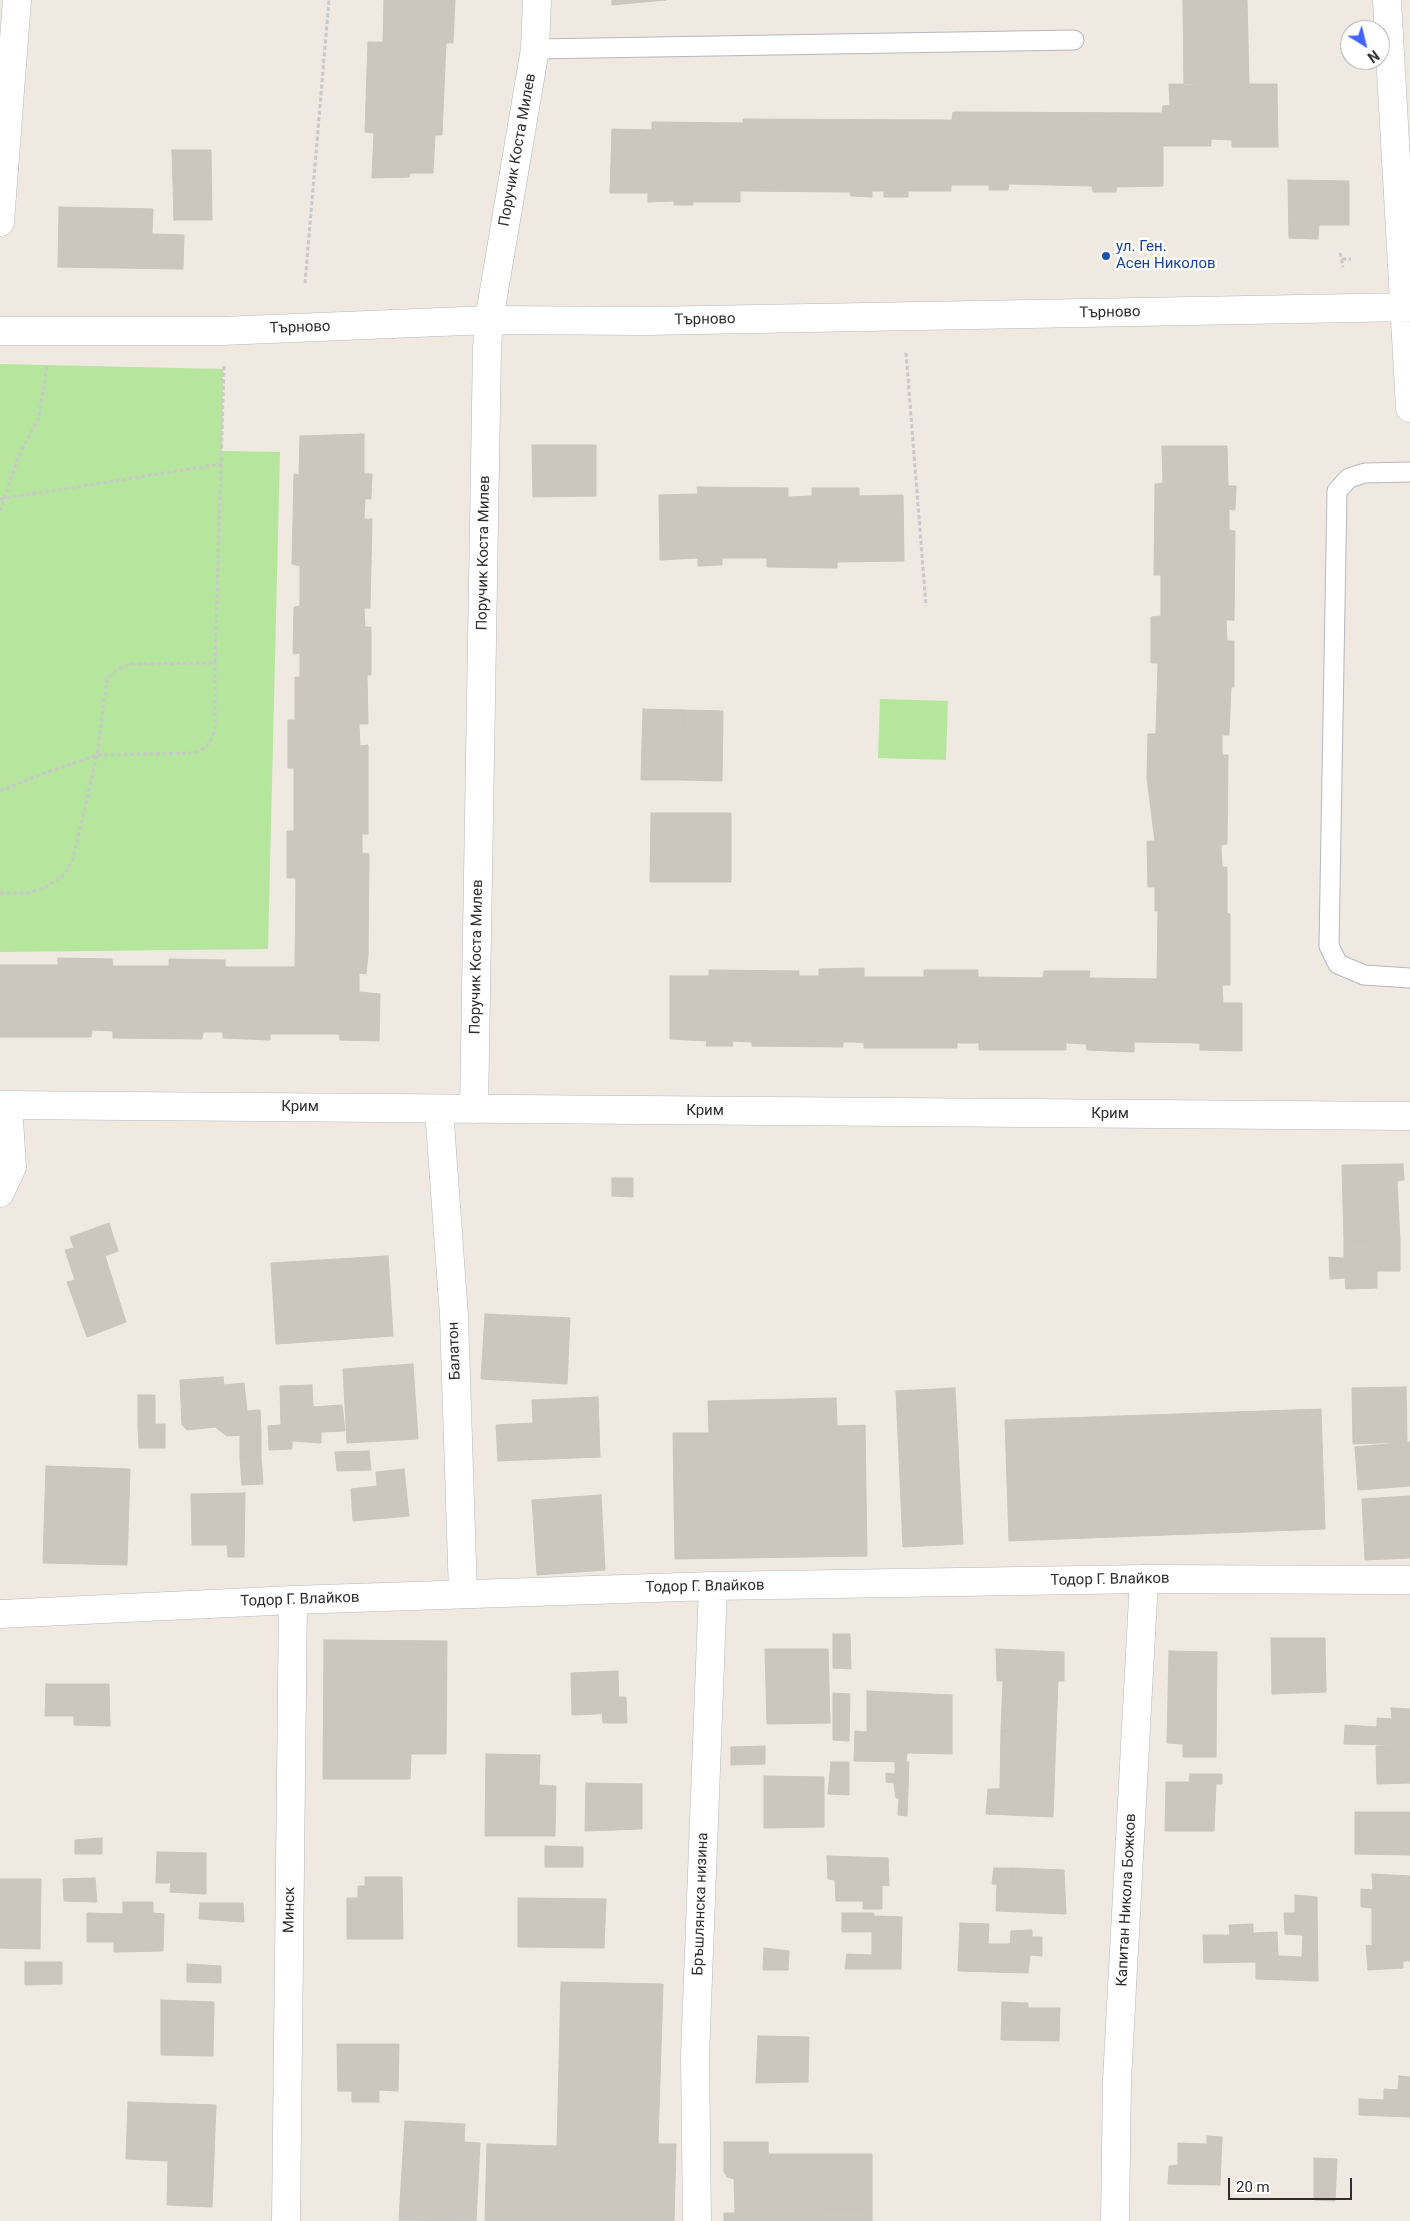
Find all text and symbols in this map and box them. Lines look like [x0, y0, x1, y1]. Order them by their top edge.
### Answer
north arrow [1340, 20, 1390, 70]
text: N [1365, 47, 1382, 66]
street label: Поручик Коста Милев [496, 72, 540, 228]
place label: ул. Ген. Асен Николов [1116, 238, 1216, 273]
marker: ул. Ген. Асен Николов [1100, 250, 1112, 262]
street label: Търново [1079, 303, 1141, 323]
street label: Търново [674, 310, 736, 330]
street label: Търново [269, 318, 331, 338]
street label: Поручик Коста Милев [474, 475, 494, 631]
street label: Поручик Коста Милев [467, 879, 487, 1035]
street label: Крим [281, 1098, 319, 1116]
street label: Крим [686, 1102, 724, 1120]
street label: Крим [1091, 1105, 1129, 1123]
street label: Балатон [445, 1321, 465, 1381]
street label: Тодор Г. Влайков [1050, 1570, 1170, 1590]
street label: Тодор Г. Влайков [645, 1577, 765, 1597]
street label: Тодор Г. Влайков [240, 1589, 360, 1611]
street label: Капитан Никола Божков [1113, 1813, 1141, 1987]
street label: Бръшлянска низина [690, 1832, 712, 1976]
street label: Минск [281, 1887, 299, 1933]
scale bar [1230, 2168, 1354, 2200]
text: 20 m [1236, 2178, 1270, 2196]

